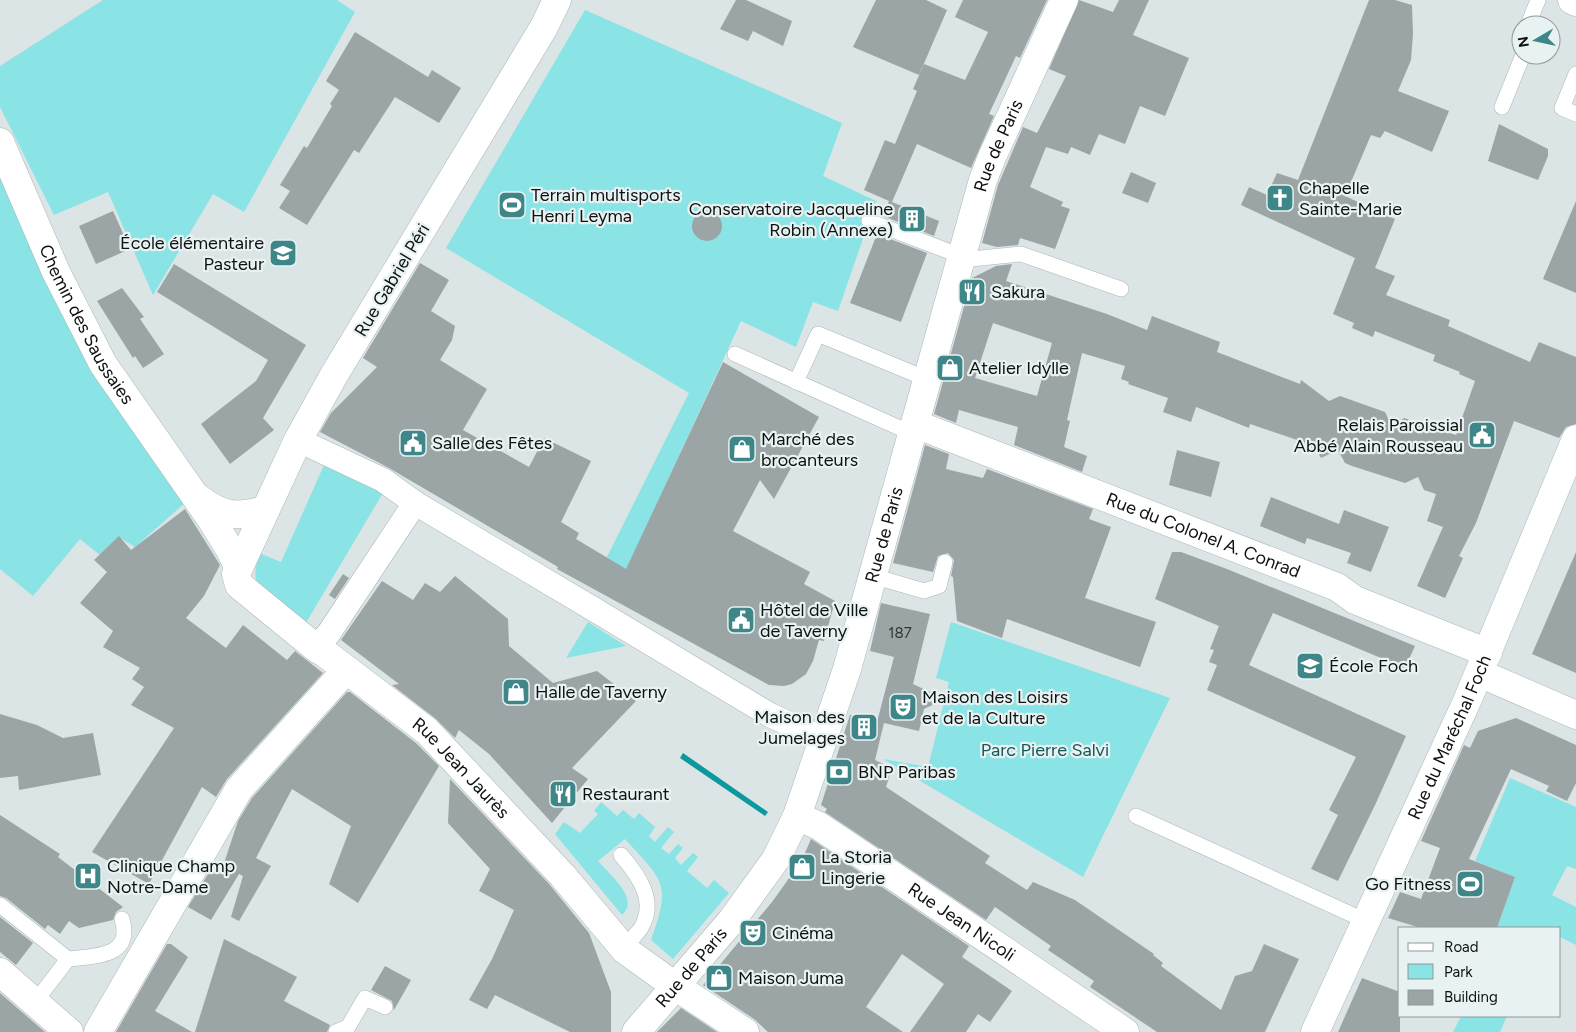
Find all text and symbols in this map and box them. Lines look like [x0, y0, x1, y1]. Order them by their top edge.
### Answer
north arrow [1511, 15, 1561, 65]
text: N [1514, 35, 1533, 49]
street label: Rue de Paris [969, 96, 1028, 194]
place label: Chapelle Sainte-Marie [1299, 177, 1402, 220]
church icon: Chapelle Sainte-Marie [1265, 183, 1295, 213]
place label: Terrain multisports Henri Leyma [531, 184, 681, 227]
sports icon: Terrain multisports Henri Leyma [497, 190, 527, 220]
place label: Conservatoire Jacqueline Robin (Annexe) [689, 198, 893, 241]
building icon: Conservatoire Jacqueline Robin (Annexe) [897, 204, 927, 234]
street label: Rue Gabriel Péri [350, 220, 434, 340]
place label: École élémentaire Pasteur [120, 232, 264, 275]
school or university icon: École élémentaire Pasteur [268, 238, 298, 268]
street label: Chemin des Saussaies [34, 241, 139, 408]
restaurant icon: Sakura [957, 277, 987, 307]
place label: Sakura [991, 281, 1045, 303]
shop icon: Atelier Idylle [935, 353, 965, 383]
place label: Atelier Idylle [969, 357, 1069, 379]
place label: Relais Paroissial Abbé Alain Rousseau [1294, 414, 1463, 457]
public building icon: Relais Paroissial Abbé Alain Rousseau [1467, 420, 1497, 450]
public building icon: Salle des Fêtes [398, 428, 428, 458]
place label: Marché des brocanteurs [761, 428, 858, 471]
place label: Salle des Fêtes [432, 432, 552, 454]
shop icon: Marché des brocanteurs [727, 434, 757, 464]
street label: Rue de Paris [860, 484, 908, 585]
street label: Rue du Colonel A. Conrad [1103, 488, 1304, 583]
place label: Hôtel de Ville de Taverny [760, 599, 868, 642]
public building icon: Hôtel de Ville de Taverny [726, 605, 756, 635]
house number: 187 [888, 624, 912, 642]
school or university icon: École Foch [1295, 651, 1325, 681]
street label: Rue du Maréchal Foch [1403, 652, 1496, 823]
place label: École Foch [1329, 655, 1418, 677]
shop icon: Halle de Taverny [501, 677, 531, 707]
place label: Halle de Taverny [535, 681, 668, 703]
place label: Maison des Loisirs et de la Culture [922, 686, 1068, 729]
theatre icon: Maison des Loisirs et de la Culture [888, 692, 918, 722]
place label: Maison des Jumelages [754, 706, 845, 749]
building icon: Maison des Jumelages [849, 712, 879, 742]
street label: Rue Jean Jaurès [408, 713, 514, 823]
park label: Parc Pierre Salvi [981, 739, 1109, 761]
bank icon: BNP Paribas [824, 757, 854, 787]
place label: BNP Paribas [858, 761, 956, 783]
restaurant icon: Restaurant [548, 779, 578, 809]
place label: Restaurant [582, 783, 670, 805]
place label: La Storia Lingerie [821, 846, 892, 889]
shop icon: La Storia Lingerie [787, 852, 817, 882]
place label: Clinique Champ Notre-Dame [107, 855, 235, 898]
hospital icon: Clinique Champ Notre-Dame [73, 861, 103, 891]
sports icon: Go Fitness [1455, 869, 1485, 899]
place label: Go Fitness [1365, 873, 1451, 895]
street label: Rue Jean Nicoli [904, 878, 1019, 966]
theatre icon: Cinéma [738, 918, 768, 948]
place label: Cinéma [772, 922, 834, 944]
street label: Rue de Paris [651, 923, 732, 1012]
legend [1398, 927, 1561, 1017]
text: Road [1444, 938, 1479, 956]
shop icon: Maison Juma [704, 963, 734, 993]
text: Park [1444, 963, 1473, 981]
place label: Maison Juma [738, 967, 844, 989]
text: Building [1444, 988, 1498, 1006]

